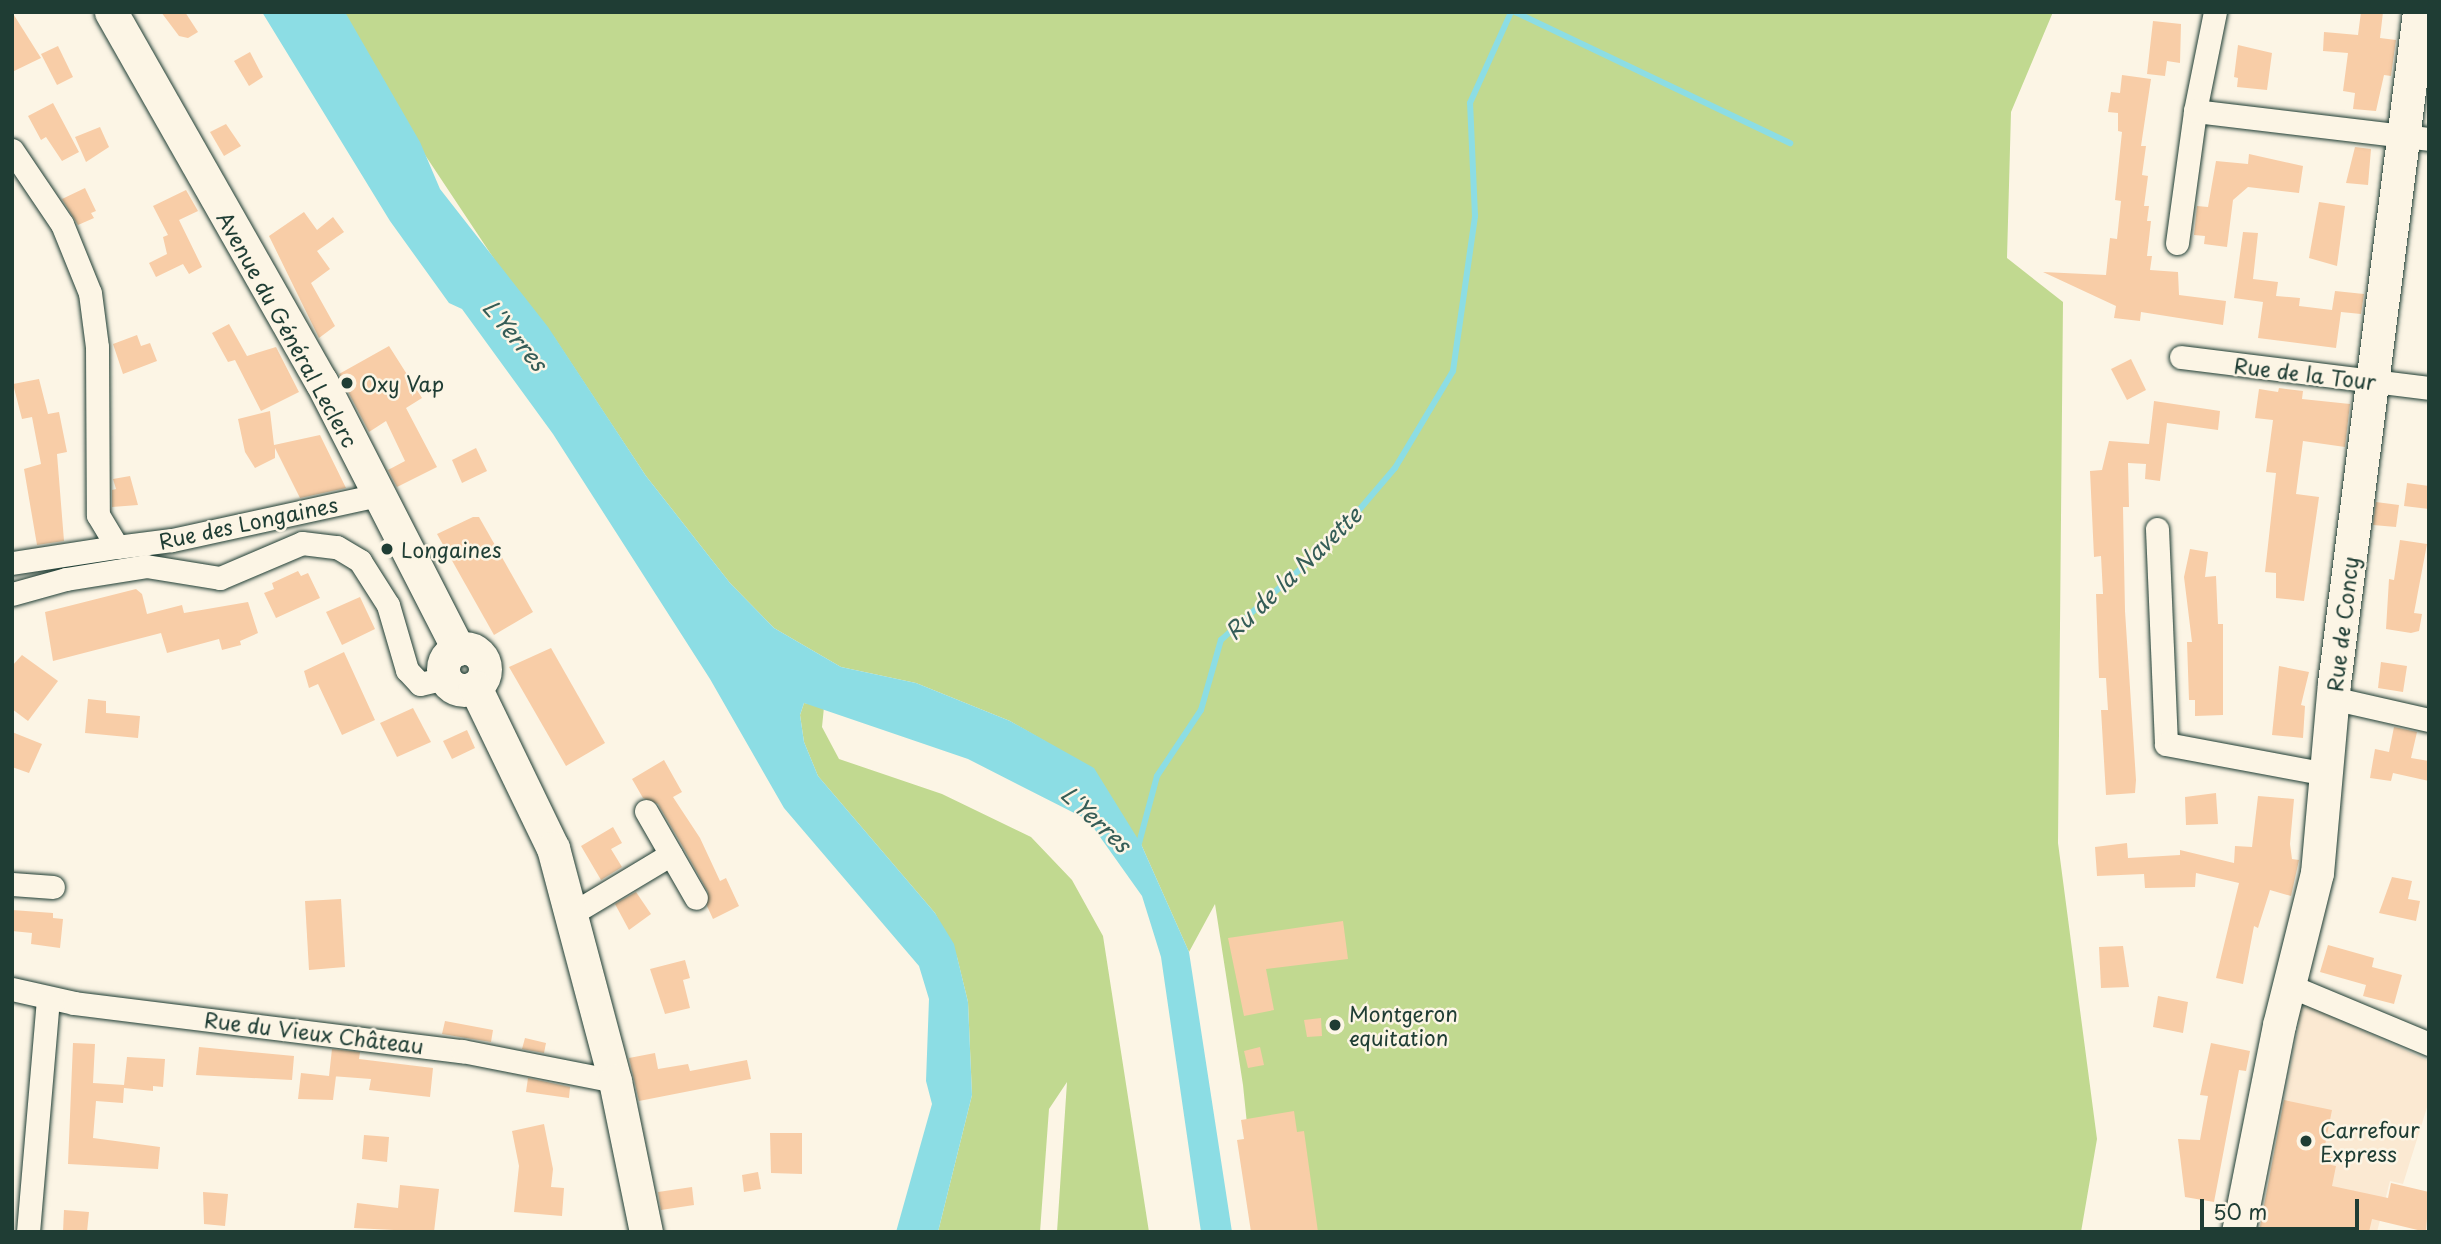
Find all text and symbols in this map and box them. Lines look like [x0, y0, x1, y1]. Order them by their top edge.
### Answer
street label: Avenue du Général Leclerc [212, 206, 364, 452]
water label: L'Yerres [477, 294, 553, 376]
street label: Rue de la Tour [2231, 352, 2379, 394]
place label: Oxy Vap [361, 370, 446, 396]
marker: Oxy Vap [339, 375, 355, 391]
street label: Rue des Longaines [155, 490, 341, 554]
water label: Ru de la Navette [1217, 499, 1369, 647]
place label: Longaines [401, 536, 502, 562]
marker: Longaines [379, 541, 395, 557]
street label: Rue de Concy [2321, 554, 2363, 694]
water label: L'Yerres [1056, 780, 1136, 858]
place label: Montgeron equitation [1349, 1000, 1458, 1050]
street label: Rue du Vieux Château [202, 1006, 426, 1058]
marker: Montgeron equitation [1327, 1017, 1343, 1033]
place label: Carrefour Express [2320, 1116, 2420, 1166]
marker: Carrefour Express [2298, 1133, 2314, 1149]
scale bar [2203, 1184, 2362, 1228]
text: 50 m [2213, 1195, 2267, 1227]

